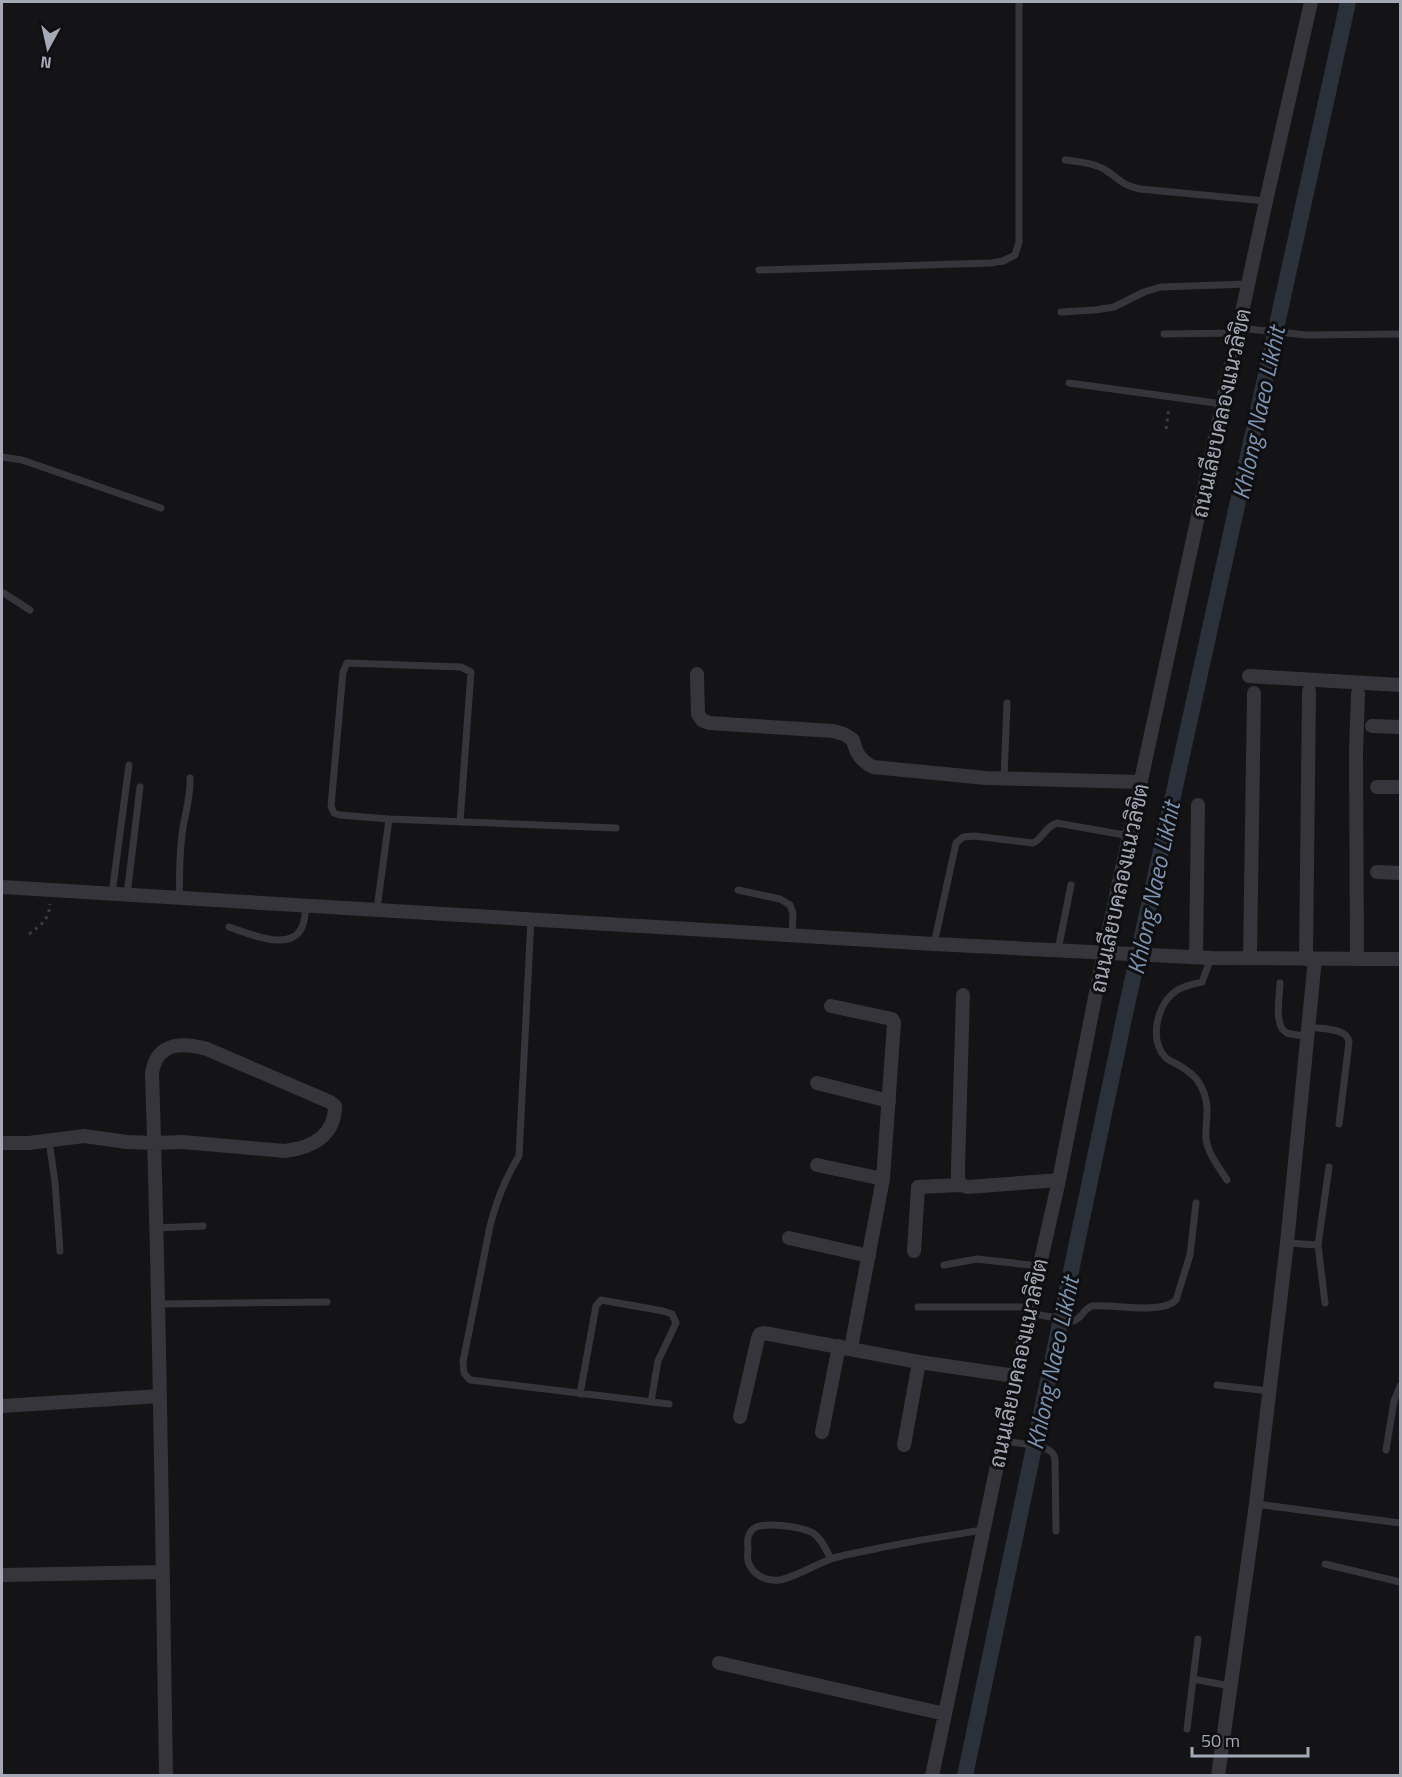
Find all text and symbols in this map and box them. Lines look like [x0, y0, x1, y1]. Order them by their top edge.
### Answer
north arrow [18, 18, 78, 78]
text: N [39, 50, 53, 76]
street label: ถนนเลียบคลองแนวลิขิต [1182, 305, 1260, 521]
water label: Khlong Naeo Likhit [1222, 320, 1295, 503]
street label: ถนนเลียบคลองแนวลิขิต [1080, 780, 1158, 996]
water label: Khlong Naeo Likhit [1117, 795, 1190, 978]
street label: ถนนเลียบคลองแนวลิขิต [979, 1255, 1057, 1471]
water label: Khlong Naeo Likhit [1016, 1270, 1089, 1453]
scale bar [1192, 1720, 1308, 1758]
text: 50 m [1201, 1727, 1240, 1754]

